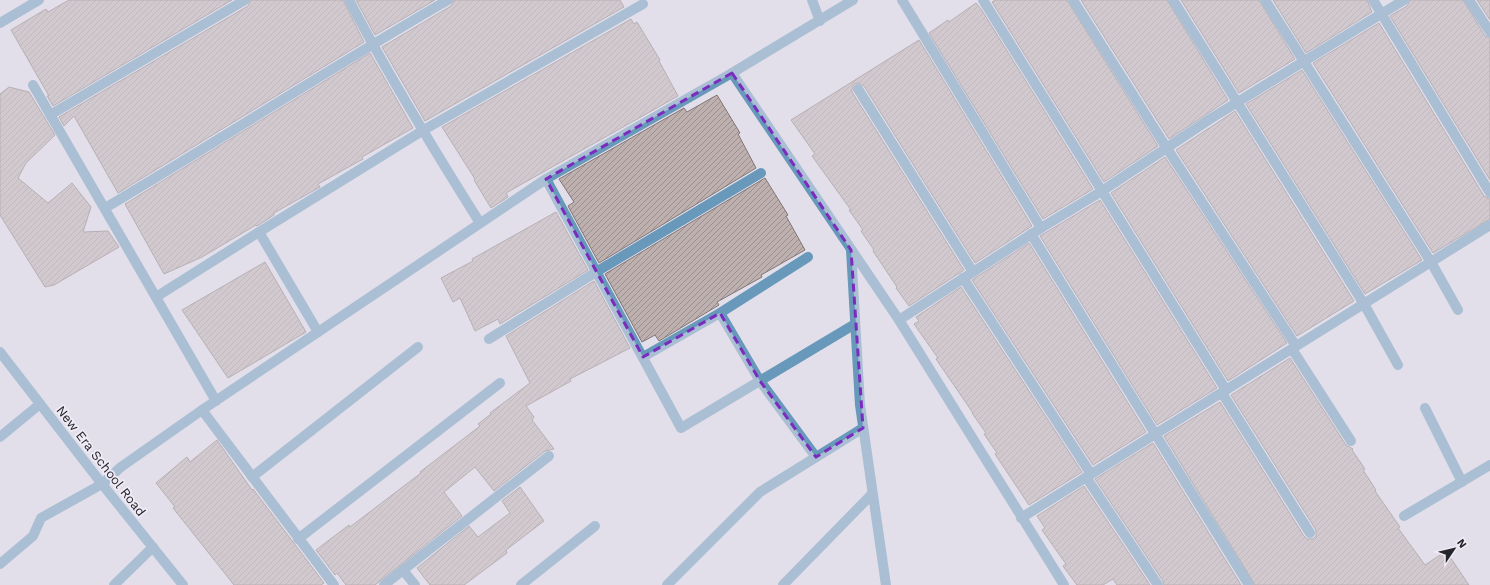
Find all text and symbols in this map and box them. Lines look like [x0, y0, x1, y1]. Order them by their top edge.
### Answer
street label: New Era School Road [53, 403, 149, 519]
north arrow [1434, 529, 1474, 569]
text: N [1454, 536, 1469, 551]

